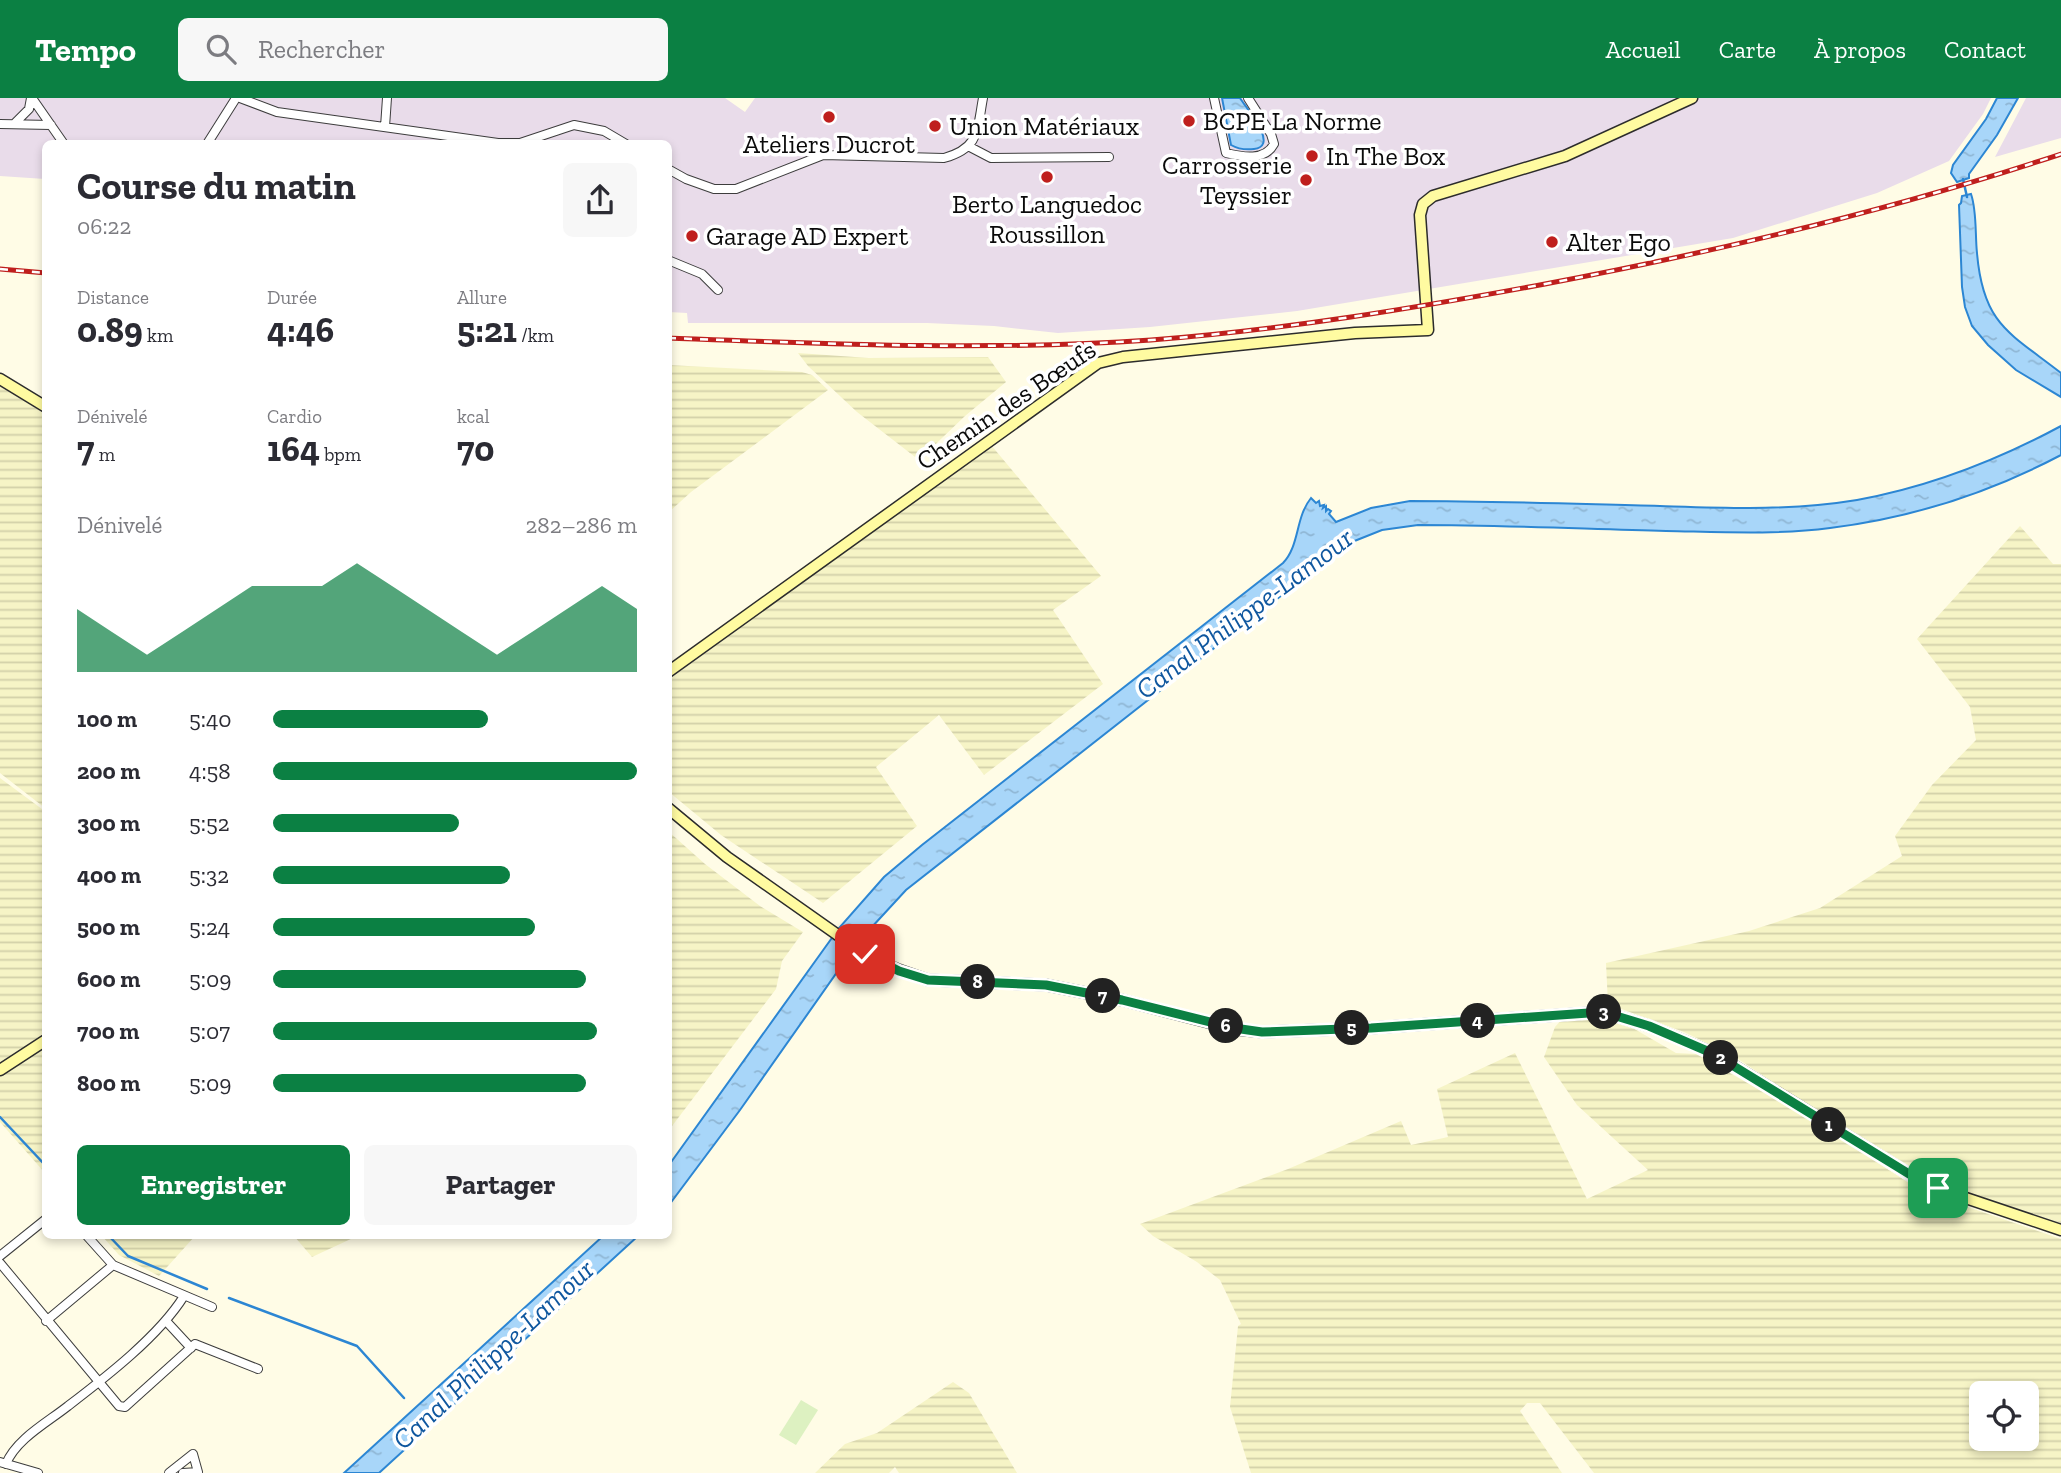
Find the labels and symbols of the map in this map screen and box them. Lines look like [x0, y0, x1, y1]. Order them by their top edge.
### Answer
place label: BCPE La Norme [1203, 105, 1382, 137]
marker: Ateliers Ducrot [821, 109, 837, 125]
place label: Union Matériaux [949, 110, 1139, 142]
marker: BCPE La Norme [1181, 113, 1197, 129]
marker: Union Matériaux [927, 118, 943, 134]
place label: Ateliers Ducrot [743, 128, 915, 160]
place label: In The Box [1326, 140, 1445, 172]
marker: In The Box [1304, 148, 1320, 164]
place label: Carrosserie Teyssier [1162, 149, 1292, 211]
marker: Berto Languedoc Roussillon [1039, 169, 1055, 185]
marker: Carrosserie Teyssier [1298, 172, 1314, 188]
place label: Berto Languedoc Roussillon [952, 188, 1142, 250]
place label: Garage AD Expert [706, 220, 909, 252]
place label: Alter Ego [1566, 226, 1671, 258]
marker: Garage AD Expert [684, 228, 700, 244]
marker: Alter Ego [1544, 234, 1560, 250]
street label: Chemin des Bœufs [910, 333, 1102, 477]
water label: Canal Philippe-Lamour [1129, 521, 1360, 706]
pin [835, 924, 895, 984]
pin: 8 [960, 964, 996, 1000]
pin: 7 [1086, 978, 1120, 1014]
pin: 3 [1586, 995, 1622, 1030]
pin: 4 [1460, 1004, 1496, 1038]
pin: 6 [1208, 1009, 1244, 1044]
pin: 5 [1334, 1010, 1370, 1046]
pin: 2 [1704, 1040, 1738, 1076]
pin: 1 [1812, 1108, 1846, 1142]
pin [1908, 1158, 1968, 1218]
water label: Canal Philippe-Lamour [386, 1252, 601, 1456]

